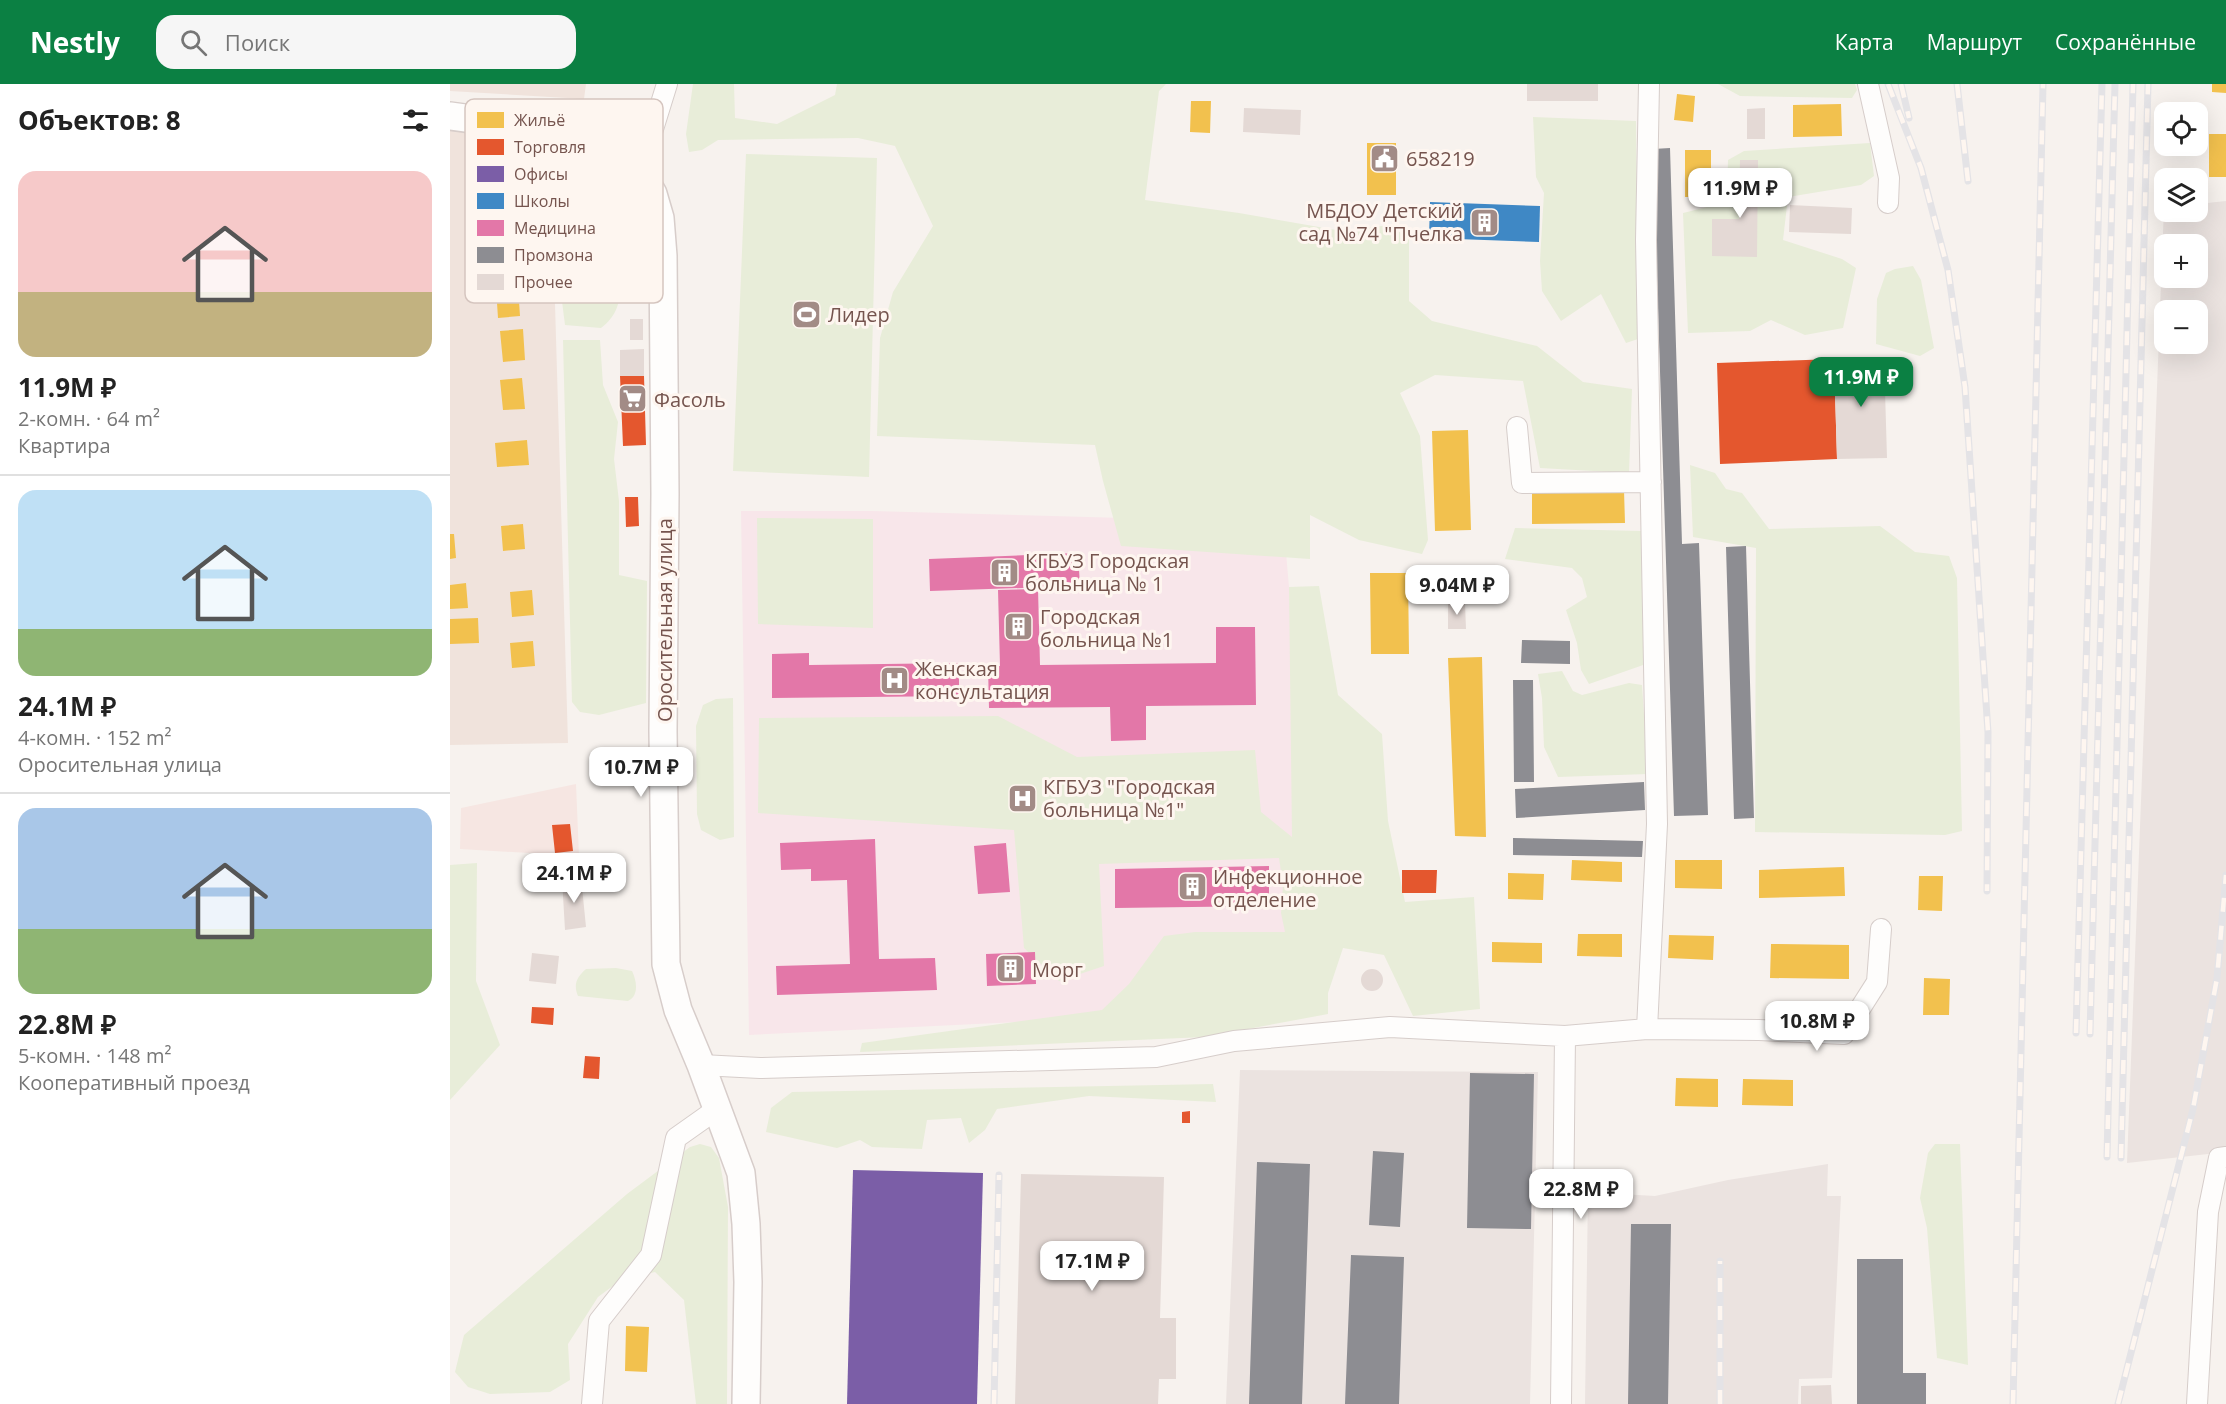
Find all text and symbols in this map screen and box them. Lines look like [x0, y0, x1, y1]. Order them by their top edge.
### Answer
search box [156, 15, 576, 69]
text: Nestly [30, 23, 120, 61]
icon: search [177, 26, 210, 59]
text: Поиск [225, 27, 290, 57]
text: Карта [1835, 28, 1894, 56]
text: Маршрут [1927, 28, 2022, 56]
text: Сохранённые [2055, 28, 2196, 56]
legend [465, 99, 663, 303]
text: Объектов: 8 [18, 102, 181, 138]
map controls [2154, 102, 2208, 354]
button: locate [2154, 102, 2208, 156]
icon: filters [399, 104, 432, 137]
text: Жильё [514, 109, 565, 131]
text: Торговля [514, 136, 586, 158]
public building icon: 658219 [1369, 142, 1401, 174]
place label: 658219 [1406, 145, 1475, 172]
text: Офисы [514, 163, 568, 185]
pin: 11.9M ₽ [1685, 168, 1795, 219]
button: layers [2154, 168, 2208, 222]
text: 11.9M ₽ [1702, 174, 1778, 201]
text: Школы [514, 190, 570, 212]
place label: МБДОУ Детский сад №74 "Пчелка [1298, 197, 1463, 247]
building icon: МБДОУ Детский сад №74 "Пчелка [1468, 206, 1500, 238]
icon: home [171, 210, 279, 318]
text: Медицина [514, 217, 596, 239]
button: + [2154, 234, 2208, 288]
text: Промзона [514, 244, 593, 266]
text: Прочее [514, 271, 573, 293]
sports icon: Лидер [791, 298, 823, 330]
button: − [2154, 300, 2208, 354]
place label: Лидер [828, 301, 890, 328]
pin: 11.9M ₽ [1806, 357, 1916, 408]
text: 11.9M ₽ [1823, 363, 1899, 390]
text: 11.9M ₽ [18, 369, 116, 405]
supermarket icon: Фасоль [617, 383, 649, 415]
place label: Фасоль [654, 386, 726, 413]
text: 2-комн. · 64 m² [18, 405, 160, 432]
text: Квартира [18, 432, 111, 459]
street label: Оросительная улица [651, 518, 678, 722]
icon: home [171, 529, 279, 637]
place label: КГБУЗ Городская больница № 1 [1025, 547, 1189, 597]
building icon: КГБУЗ Городская больница № 1 [988, 556, 1020, 588]
pin: 9.04M ₽ [1402, 565, 1512, 616]
text: 9.04M ₽ [1419, 571, 1495, 598]
place label: Городская больница №1 [1040, 603, 1173, 653]
building icon: Городская больница №1 [1003, 611, 1035, 643]
place label: Женская консультация [915, 655, 1050, 705]
hospital icon: Женская консультация [878, 664, 910, 696]
text: 24.1M ₽ [18, 688, 116, 724]
text: 4-комн. · 152 m² [18, 724, 171, 751]
pin: 10.7M ₽ [586, 747, 696, 798]
text: Оросительная улица [18, 751, 222, 778]
text: 10.7M ₽ [603, 753, 679, 780]
place label: КГБУЗ "Городская больница №1" [1043, 773, 1215, 823]
hospital icon: КГБУЗ "Городская больница №1" [1006, 782, 1038, 814]
icon: home [171, 847, 279, 955]
pin: 24.1M ₽ [519, 853, 629, 904]
text: 24.1M ₽ [536, 859, 612, 886]
place label: Инфекционное отделение [1213, 863, 1363, 913]
building icon: Инфекционное отделение [1176, 871, 1208, 903]
building icon: Морг [995, 953, 1027, 985]
place label: Морг [1032, 956, 1083, 983]
pin: 10.8M ₽ [1762, 1001, 1872, 1052]
text: 22.8M ₽ [18, 1006, 116, 1042]
text: 10.8M ₽ [1779, 1007, 1855, 1034]
text: 5-комн. · 148 m² [18, 1042, 171, 1069]
text: Кооперативный проезд [18, 1069, 250, 1096]
pin: 22.8M ₽ [1526, 1169, 1636, 1220]
text: 22.8M ₽ [1543, 1175, 1619, 1202]
pin: 17.1M ₽ [1037, 1241, 1147, 1292]
text: 17.1M ₽ [1054, 1247, 1130, 1274]

